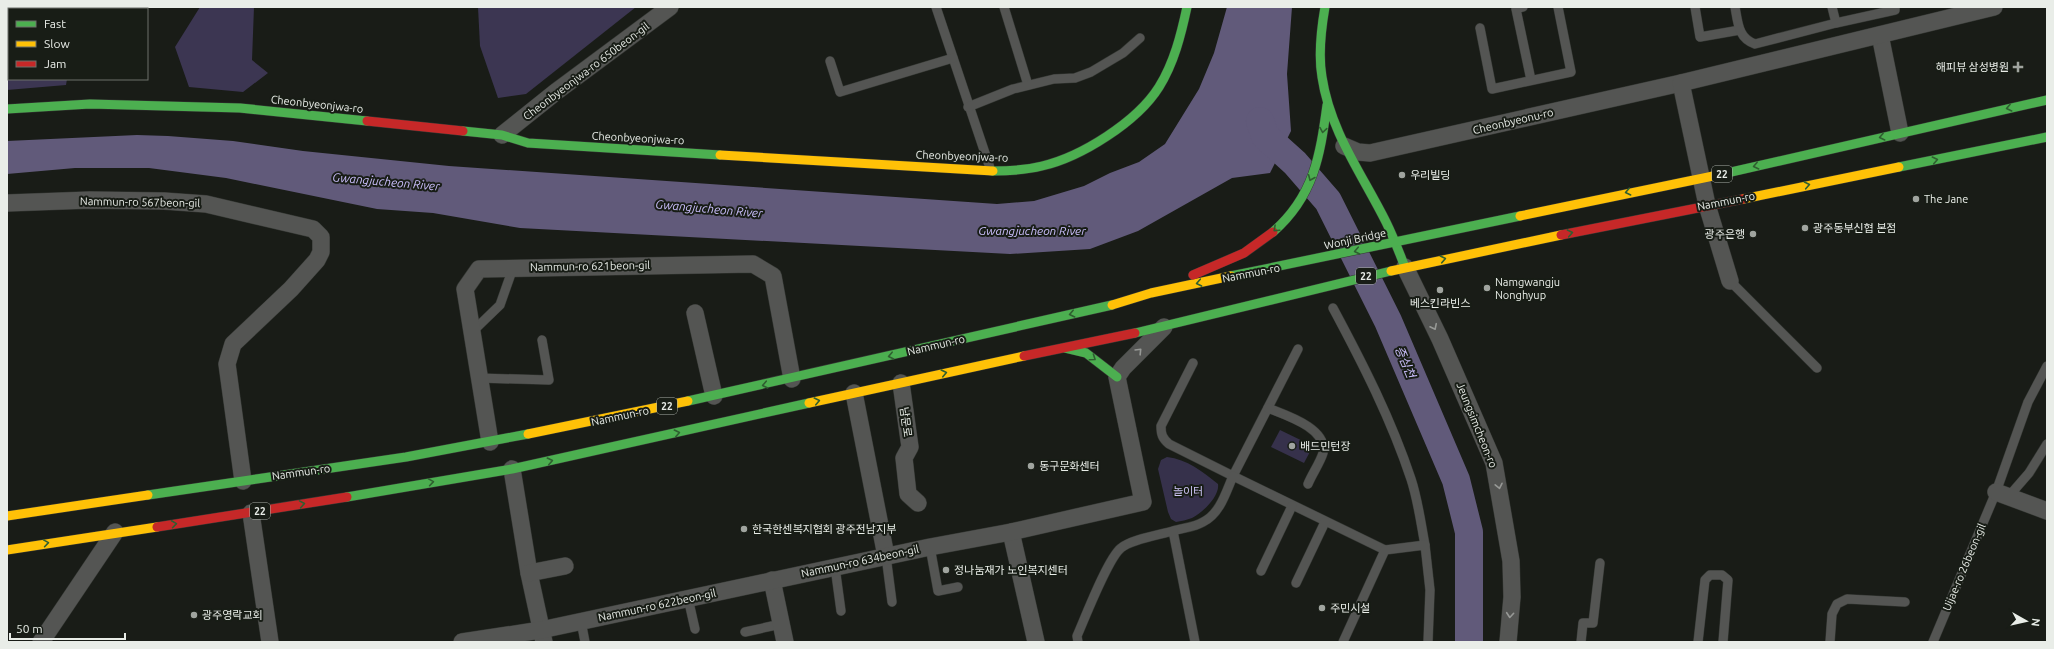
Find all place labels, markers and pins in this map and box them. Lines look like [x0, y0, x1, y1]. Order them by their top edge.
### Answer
place label: 해피뷰 삼성병원 [1936, 61, 2009, 73]
marker: 해피뷰 삼성병원 [2012, 61, 2024, 73]
place label: 우리빌딩 [1410, 169, 1450, 181]
marker: 우리빌딩 [1397, 170, 1407, 180]
place label: The Jane [1924, 193, 1968, 205]
marker: The Jane [1911, 194, 1921, 204]
place label: 광주동부신협 본점 [1813, 222, 1896, 234]
marker: 광주동부신협 본점 [1800, 223, 1810, 233]
place label: 광주은행 [1705, 228, 1745, 240]
marker: 광주은행 [1748, 229, 1758, 239]
place label: Namgwangju Nonghyup [1495, 276, 1560, 301]
marker: Namgwangju Nonghyup [1482, 283, 1492, 293]
marker: 베스킨라빈스 [1435, 285, 1445, 295]
place label: 베스킨라빈스 [1410, 297, 1470, 309]
place label: 배드민턴장 [1300, 440, 1351, 452]
marker: 배드민턴장 [1287, 441, 1297, 451]
place label: 동구문화센터 [1039, 460, 1100, 472]
marker: 동구문화센터 [1026, 461, 1036, 471]
place label: 한국한센복지협회 광주전남지부 [752, 523, 896, 535]
marker: 한국한센복지협회 광주전남지부 [739, 524, 749, 534]
place label: 정나눔재가 노인복지센터 [954, 564, 1068, 576]
marker: 정나눔재가 노인복지센터 [941, 565, 951, 575]
place label: 주민시설 [1330, 602, 1370, 614]
marker: 주민시설 [1317, 603, 1327, 613]
place label: 광주영락교회 [202, 609, 263, 621]
marker: 광주영락교회 [189, 610, 199, 620]

